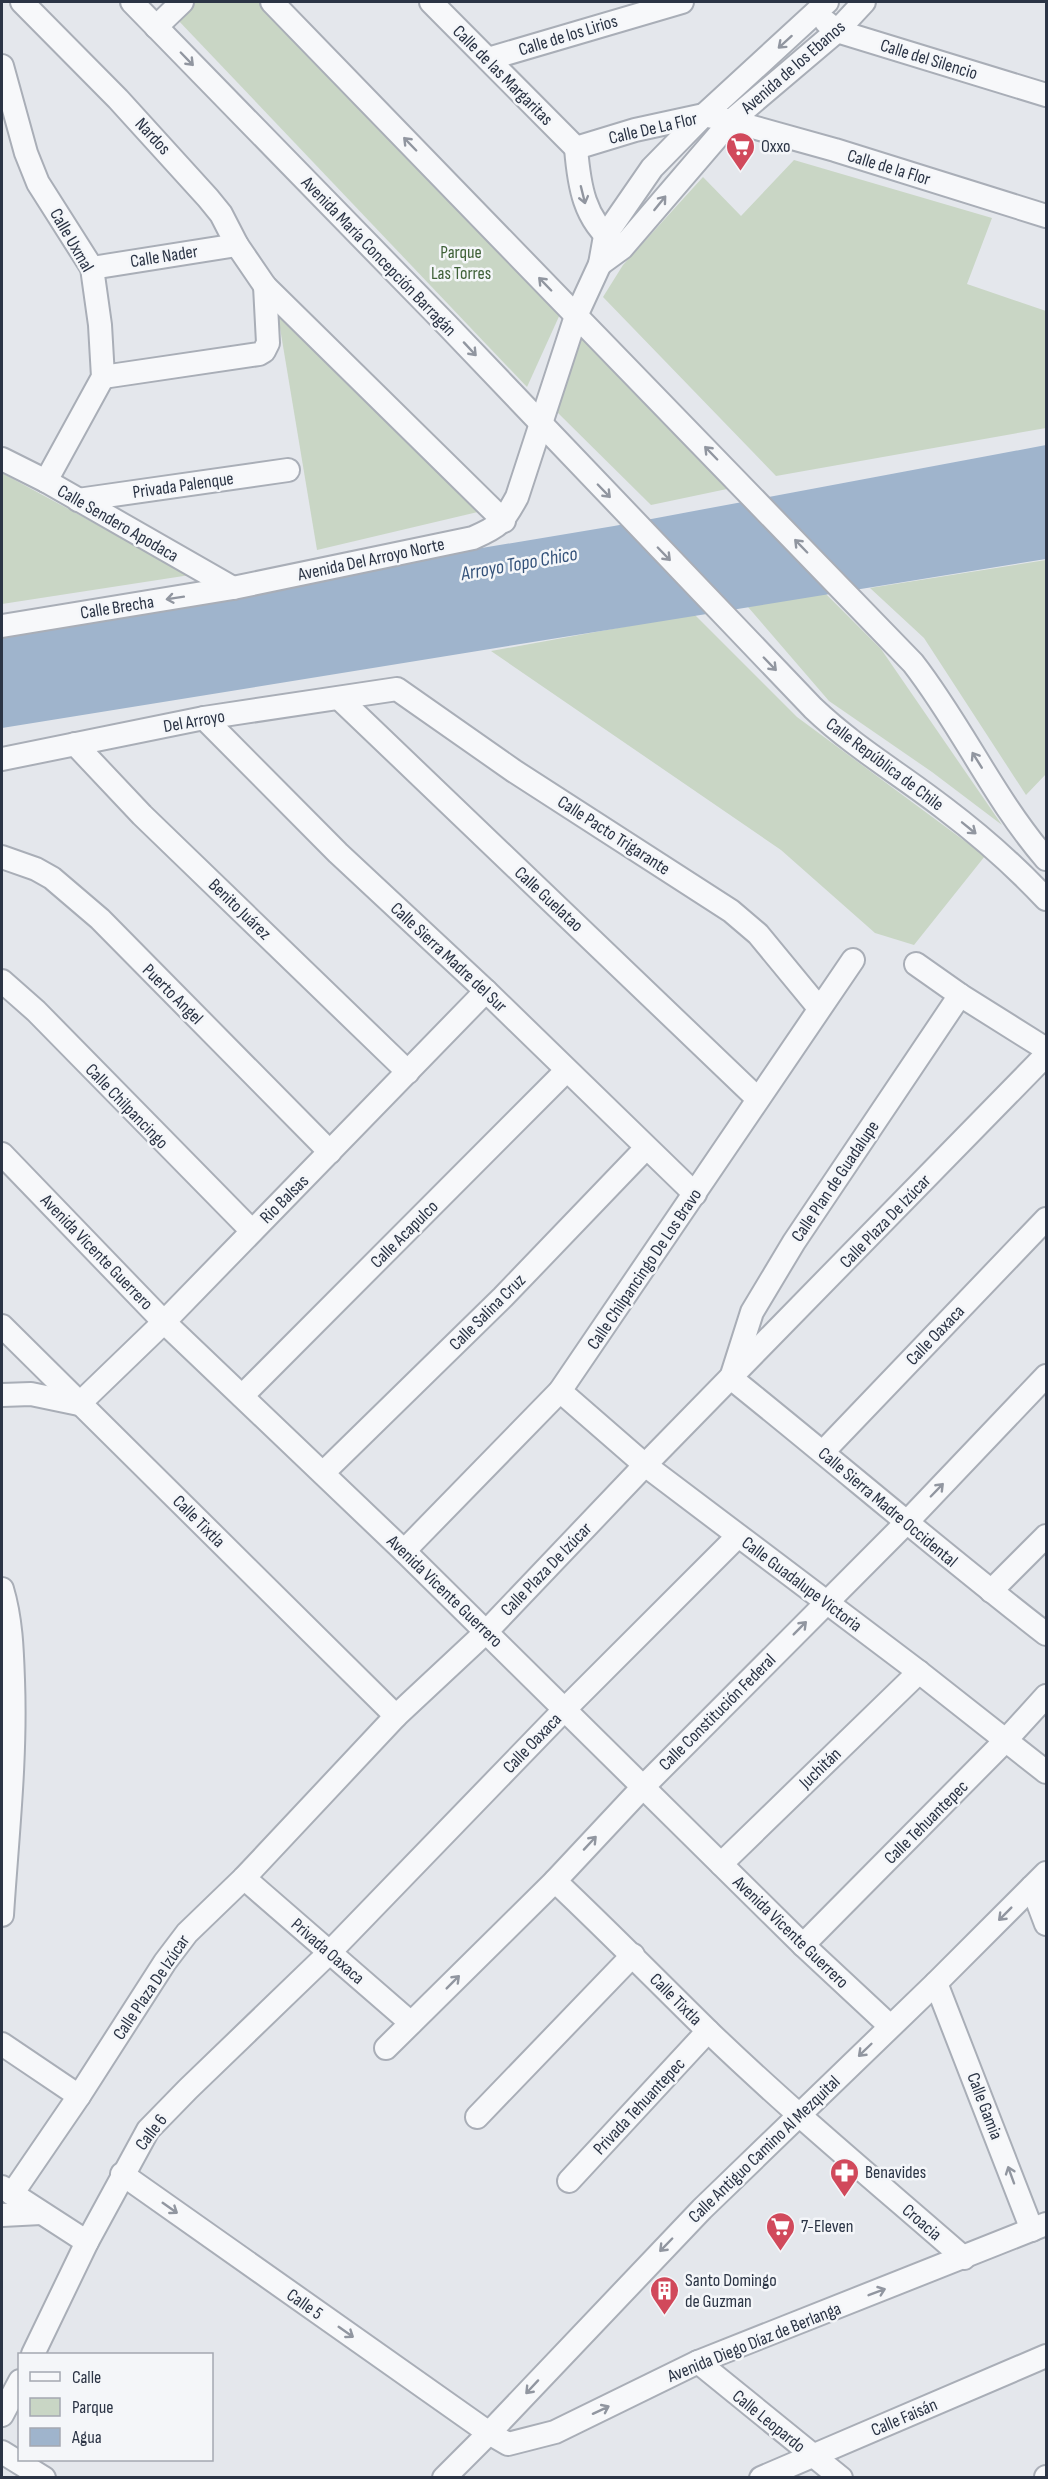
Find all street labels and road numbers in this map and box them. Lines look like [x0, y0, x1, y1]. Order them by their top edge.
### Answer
street label: Calle de los Lirios [516, 10, 620, 60]
street label: Avenida de los Ebanos [736, 16, 850, 119]
street label: Calle de las Margaritas [448, 21, 557, 130]
street label: Calle del Silencio [878, 35, 980, 84]
street label: Calle De La Flor [607, 108, 700, 149]
street label: Nardos [130, 114, 175, 159]
street label: Calle de la Flor [845, 145, 933, 190]
street label: Avenida María Concepción Barragán [296, 172, 460, 340]
street label: Calle Uxmal [45, 205, 98, 276]
street label: Calle Nader [129, 241, 199, 272]
street label: Privada Palenque [131, 468, 235, 503]
street label: Calle Sendero Apodaca [54, 480, 182, 567]
street label: Avenida Del Arroyo Norte [295, 534, 446, 585]
street label: Calle Brecha [79, 591, 155, 624]
street label: Del Arroyo [162, 706, 226, 737]
street label: Calle República de Chile [822, 713, 948, 815]
street label: Calle Pacto Trigarante [554, 791, 674, 880]
street label: Calle Guelatao [510, 862, 587, 936]
street label: Benito Juárez [204, 874, 276, 945]
street label: Calle Sierra Madre del Sur [386, 898, 511, 1017]
street label: Puerto Angel [138, 960, 207, 1029]
street label: Calle Chilpancingo [81, 1059, 172, 1153]
street label: Calle Plan de Guadalupe [787, 1117, 884, 1246]
street label: Calle Plaza De Izúcar [835, 1170, 935, 1272]
street label: Rio Balsas [256, 1171, 313, 1228]
street label: Calle Chilpancingo De Los Bravo [583, 1185, 706, 1354]
street label: Avenida Vicente Guerrero [35, 1190, 157, 1314]
street label: Calle Acapulco [366, 1196, 443, 1273]
street label: Calle Salina Cruz [445, 1269, 530, 1355]
street label: Calle Oaxaca [902, 1301, 969, 1370]
street label: Calle Sierra Madre Occidental [814, 1443, 962, 1572]
street label: Calle Tixtla [168, 1491, 229, 1552]
street label: Calle Plaza De Izúcar [496, 1518, 596, 1620]
street label: Avenida Vicente Guerrero [382, 1530, 507, 1652]
street label: Calle Guadalupe Victoria [737, 1532, 866, 1637]
street label: Calle Constitución Federal [655, 1650, 780, 1775]
street label: Calle Oaxaca [499, 1709, 566, 1778]
street label: Juchitán [795, 1744, 845, 1794]
street label: Calle Tehuantepec [880, 1776, 973, 1869]
street label: Avenida Vicente Guerrero [728, 1871, 853, 1993]
street label: Privada Oaxaca [287, 1914, 369, 1989]
street label: Calle Plaza De Izúcar [109, 1931, 194, 2044]
street label: Calle Tixtla [645, 1969, 706, 2030]
street label: Privada Tehuantepec [589, 2054, 690, 2159]
street label: Calle Gamia [962, 2070, 1007, 2143]
street label: Calle Antiguo Camino Al Mezquital [684, 2071, 844, 2227]
street label: Calle 6 [131, 2110, 172, 2155]
street label: Croacia [898, 2200, 946, 2245]
street label: Calle 5 [283, 2285, 327, 2324]
street label: Avenida Diego Díaz de Berlanga [664, 2298, 844, 2387]
street label: Calle Leopardo [728, 2386, 809, 2457]
street label: Calle Faisán [868, 2394, 940, 2441]

